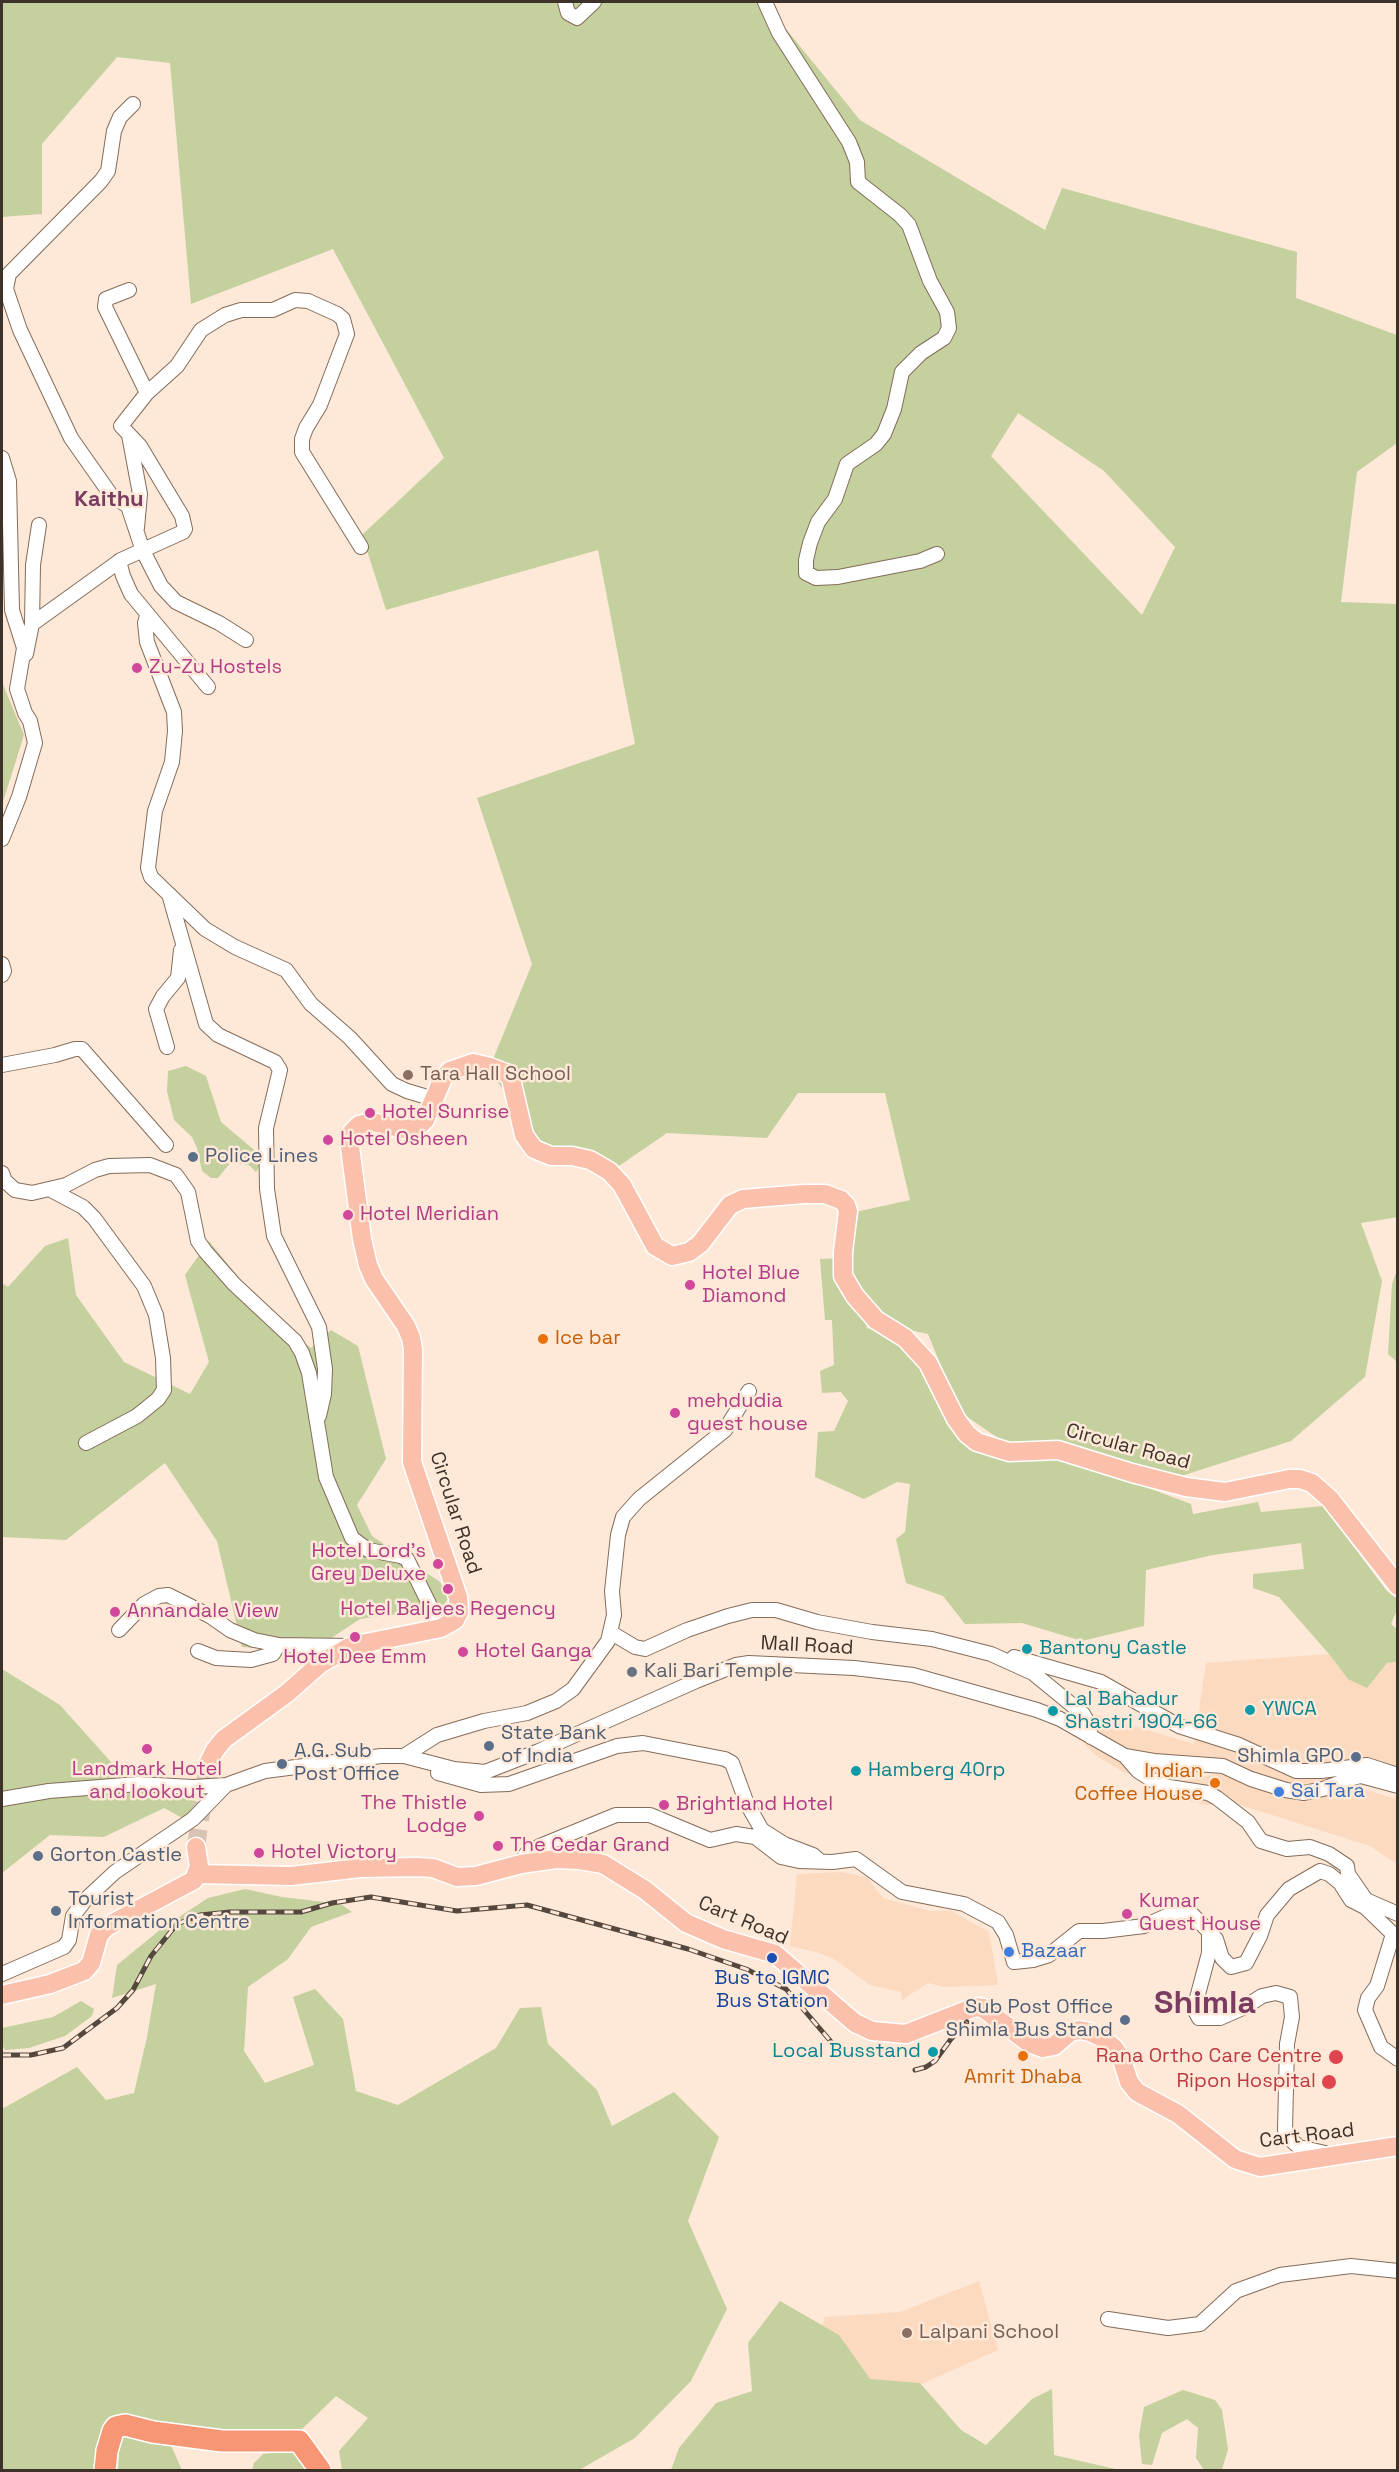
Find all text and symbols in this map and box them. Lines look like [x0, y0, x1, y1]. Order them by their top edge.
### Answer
district label: Kaithu [74, 487, 144, 513]
place label: Zu-Zu Hostels [149, 656, 282, 680]
marker: Zu-Zu Hostels [130, 661, 144, 675]
place label: Tara Hall School [420, 1063, 571, 1087]
marker: Tara Hall School [401, 1068, 415, 1082]
place label: Hotel Sunrise [382, 1101, 509, 1125]
marker: Hotel Sunrise [363, 1106, 377, 1120]
place label: Hotel Osheen [340, 1128, 468, 1152]
marker: Hotel Osheen [321, 1133, 335, 1147]
place label: Police Lines [205, 1145, 318, 1169]
marker: Police Lines [186, 1150, 200, 1164]
place label: Hotel Meridian [360, 1203, 499, 1227]
marker: Hotel Meridian [341, 1208, 355, 1222]
place label: Hotel Blue Diamond [702, 1262, 800, 1309]
marker: Hotel Blue Diamond [683, 1278, 697, 1292]
place label: Ice bar [555, 1327, 621, 1351]
marker: Ice bar [536, 1332, 550, 1346]
place label: mehdudia guest house [687, 1390, 808, 1437]
marker: mehdudia guest house [668, 1406, 682, 1420]
street label: Circular Road [1063, 1419, 1193, 1475]
street label: Circular Road [424, 1449, 486, 1577]
place label: Hotel Lord's Grey Deluxe [311, 1540, 426, 1587]
marker: Hotel Lord's Grey Deluxe [431, 1557, 445, 1571]
marker: Hotel Baljees Regency [441, 1582, 455, 1596]
place label: Hotel Baljees Regency [340, 1598, 556, 1622]
place label: Annandale View [127, 1600, 279, 1624]
marker: Annandale View [108, 1605, 122, 1619]
marker: Hotel Dee Emm [348, 1630, 362, 1644]
street label: Mall Road [760, 1632, 854, 1660]
place label: Bantony Castle [1039, 1637, 1187, 1661]
place label: Hotel Ganga [475, 1640, 592, 1664]
marker: Bantony Castle [1020, 1642, 1034, 1656]
marker: Hotel Ganga [456, 1645, 470, 1659]
place label: Hotel Dee Emm [283, 1646, 427, 1670]
place label: Kali Bari Temple [644, 1660, 793, 1684]
marker: Kali Bari Temple [625, 1665, 639, 1679]
place label: Lal Bahadur Shastri 1904-66 [1065, 1688, 1218, 1735]
place label: YWCA [1262, 1698, 1317, 1722]
marker: YWCA [1243, 1703, 1257, 1717]
marker: Lal Bahadur Shastri 1904-66 [1046, 1704, 1060, 1718]
place label: State Bank of India [501, 1722, 607, 1769]
marker: State Bank of India [482, 1739, 496, 1753]
place label: A.G. Sub Post Office [294, 1740, 400, 1787]
marker: Landmark Hotel and lookout [140, 1742, 154, 1756]
place label: Shimla GPO [1237, 1745, 1344, 1769]
marker: Shimla GPO [1349, 1750, 1363, 1764]
marker: A.G. Sub Post Office [275, 1757, 289, 1771]
place label: Landmark Hotel and lookout [72, 1758, 222, 1805]
place label: Hamberg 40rp [868, 1759, 1005, 1783]
place label: Indian Coffee House [1074, 1760, 1203, 1807]
marker: Hamberg 40rp [849, 1764, 863, 1778]
marker: Indian Coffee House [1208, 1776, 1222, 1790]
place label: Sai Tara [1291, 1780, 1365, 1804]
marker: Sai Tara [1272, 1785, 1286, 1799]
place label: The Thistle Lodge [361, 1792, 467, 1839]
place label: Brightland Hotel [676, 1793, 833, 1817]
marker: Brightland Hotel [657, 1798, 671, 1812]
marker: The Thistle Lodge [472, 1809, 486, 1823]
place label: The Cedar Grand [510, 1834, 670, 1858]
marker: The Cedar Grand [491, 1839, 505, 1853]
place label: Hotel Victory [271, 1841, 397, 1865]
place label: Gorton Castle [50, 1844, 182, 1868]
marker: Hotel Victory [252, 1846, 266, 1860]
marker: Gorton Castle [31, 1849, 45, 1863]
place label: Tourist Information Centre [68, 1888, 250, 1935]
place label: Kumar Guest House [1139, 1890, 1261, 1937]
street label: Cart Road [694, 1891, 792, 1951]
marker: Tourist Information Centre [49, 1904, 63, 1918]
marker: Kumar Guest House [1120, 1907, 1134, 1921]
place label: Bazaar [1021, 1940, 1087, 1964]
marker: Bazaar [1002, 1945, 1016, 1959]
marker: Bus to IGMC Bus Station [765, 1951, 779, 1965]
place label: Bus to IGMC Bus Station [714, 1967, 830, 2014]
district label: Shimla [1154, 1985, 1256, 2023]
place label: Sub Post Office Shimla Bus Stand [946, 1996, 1113, 2043]
marker: Sub Post Office Shimla Bus Stand [1118, 2013, 1132, 2027]
place label: Local Busstand [772, 2040, 921, 2064]
marker: Local Busstand [926, 2045, 940, 2059]
place label: Rana Ortho Care Centre [1096, 2045, 1322, 2069]
marker: Rana Ortho Care Centre [1327, 2048, 1345, 2066]
marker: Amrit Dhaba [1016, 2049, 1030, 2063]
place label: Amrit Dhaba [964, 2066, 1082, 2090]
place label: Ripon Hospital [1176, 2070, 1316, 2094]
marker: Ripon Hospital [1320, 2073, 1338, 2091]
street label: Cart Road [1258, 2118, 1356, 2154]
place label: Lalpani School [919, 2321, 1059, 2345]
marker: Lalpani School [900, 2326, 914, 2340]

